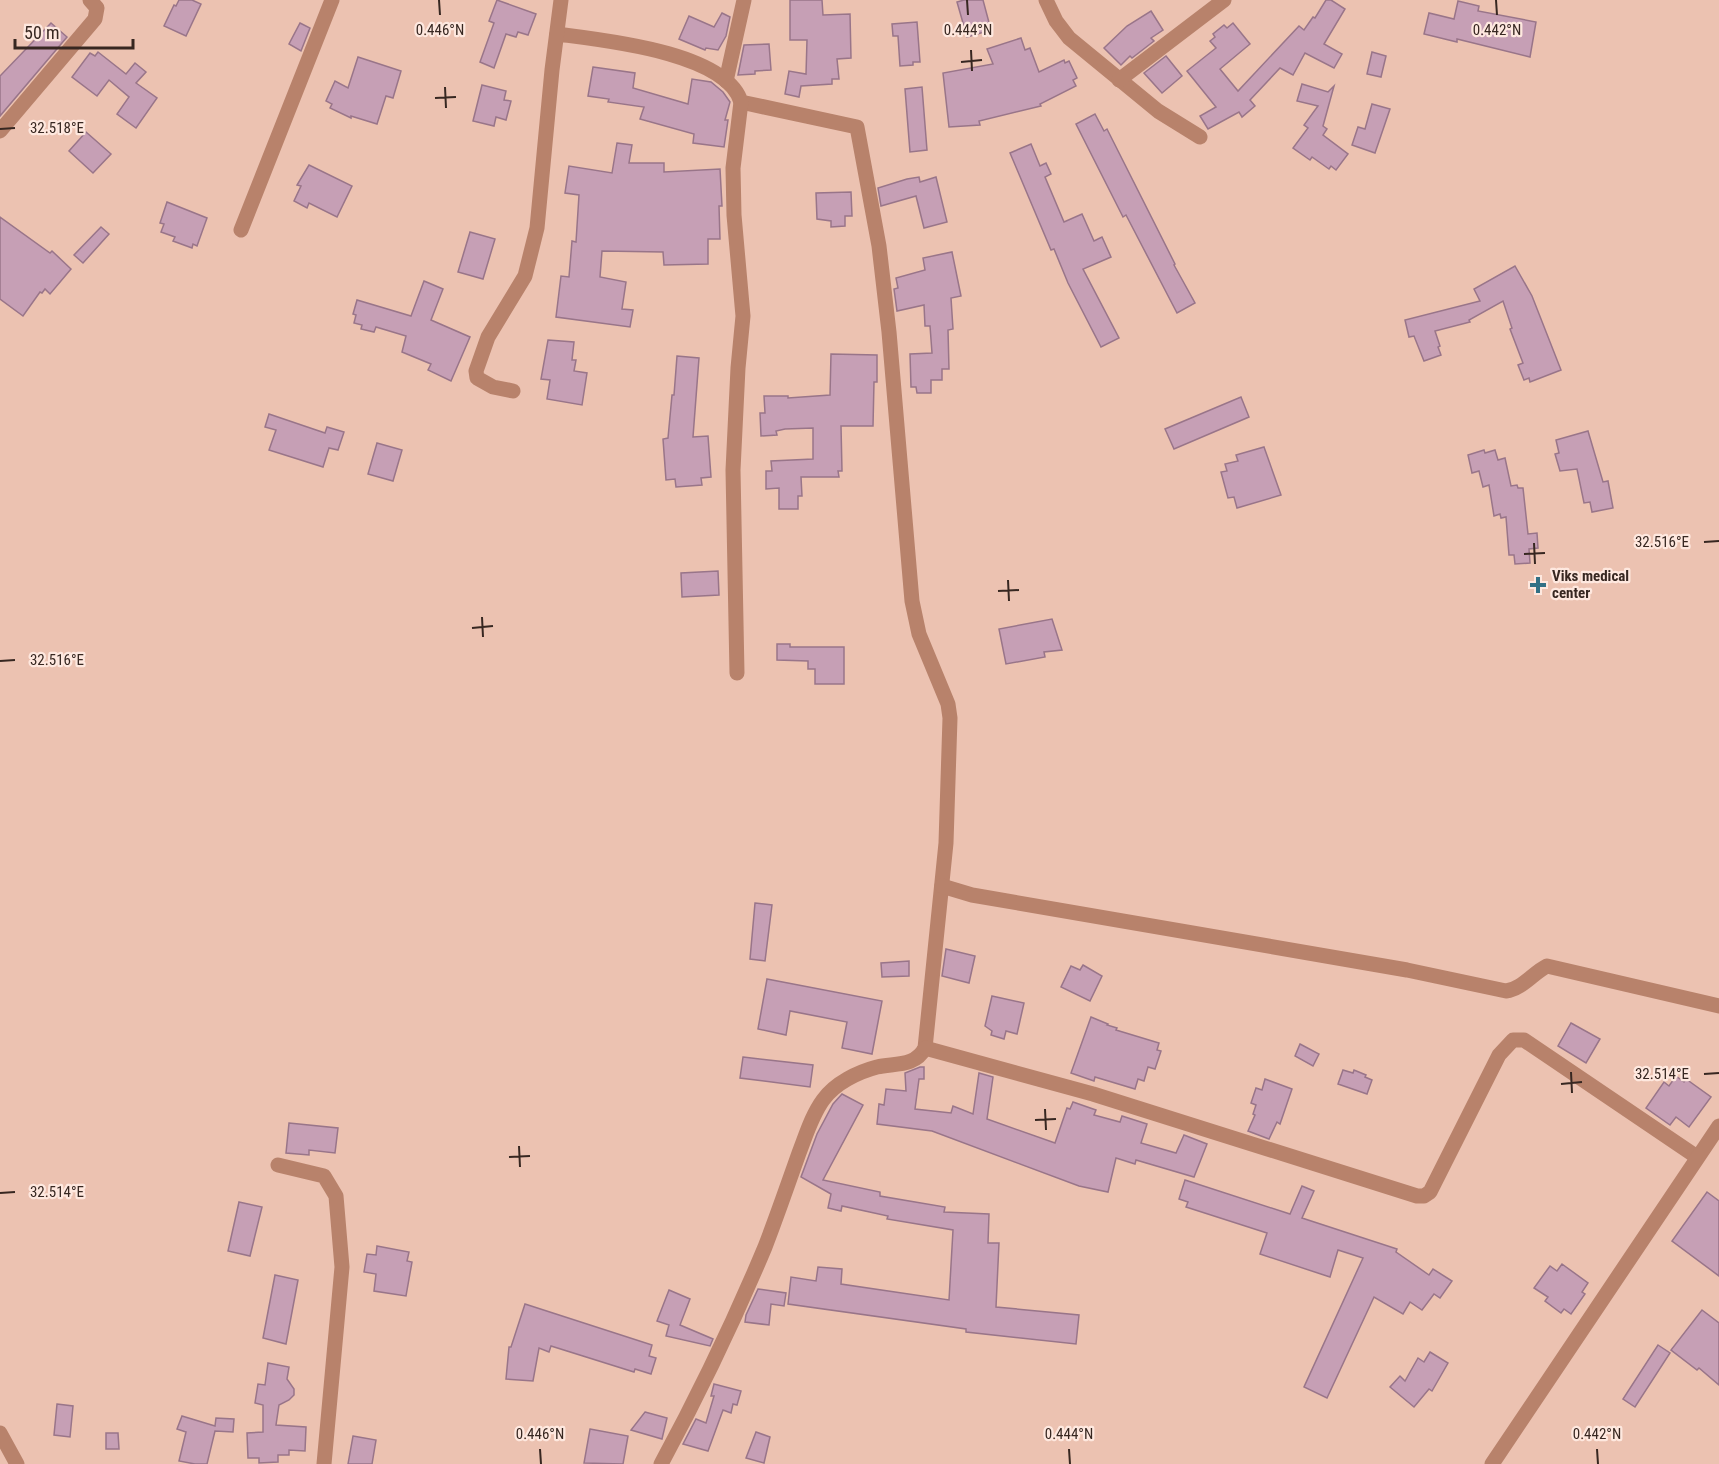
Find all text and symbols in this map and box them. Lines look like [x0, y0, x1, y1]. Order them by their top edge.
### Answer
scale bar [15, 12, 134, 50]
text: 0.446°N [416, 21, 464, 39]
text: 0.444°N [944, 21, 992, 39]
text: 0.442°N [1473, 21, 1521, 39]
text: 50 m [24, 22, 59, 43]
text: 32.518°E [30, 119, 84, 137]
text: 32.516°E [1635, 533, 1689, 551]
place label: Viks medical center [1552, 567, 1629, 602]
marker: Viks medical center [1529, 576, 1547, 594]
text: 32.516°E [30, 651, 84, 669]
text: 32.514°E [1635, 1065, 1689, 1083]
text: 32.514°E [30, 1183, 84, 1201]
text: 0.446°N [516, 1425, 564, 1443]
text: 0.444°N [1045, 1425, 1093, 1443]
text: 0.442°N [1573, 1425, 1621, 1443]

